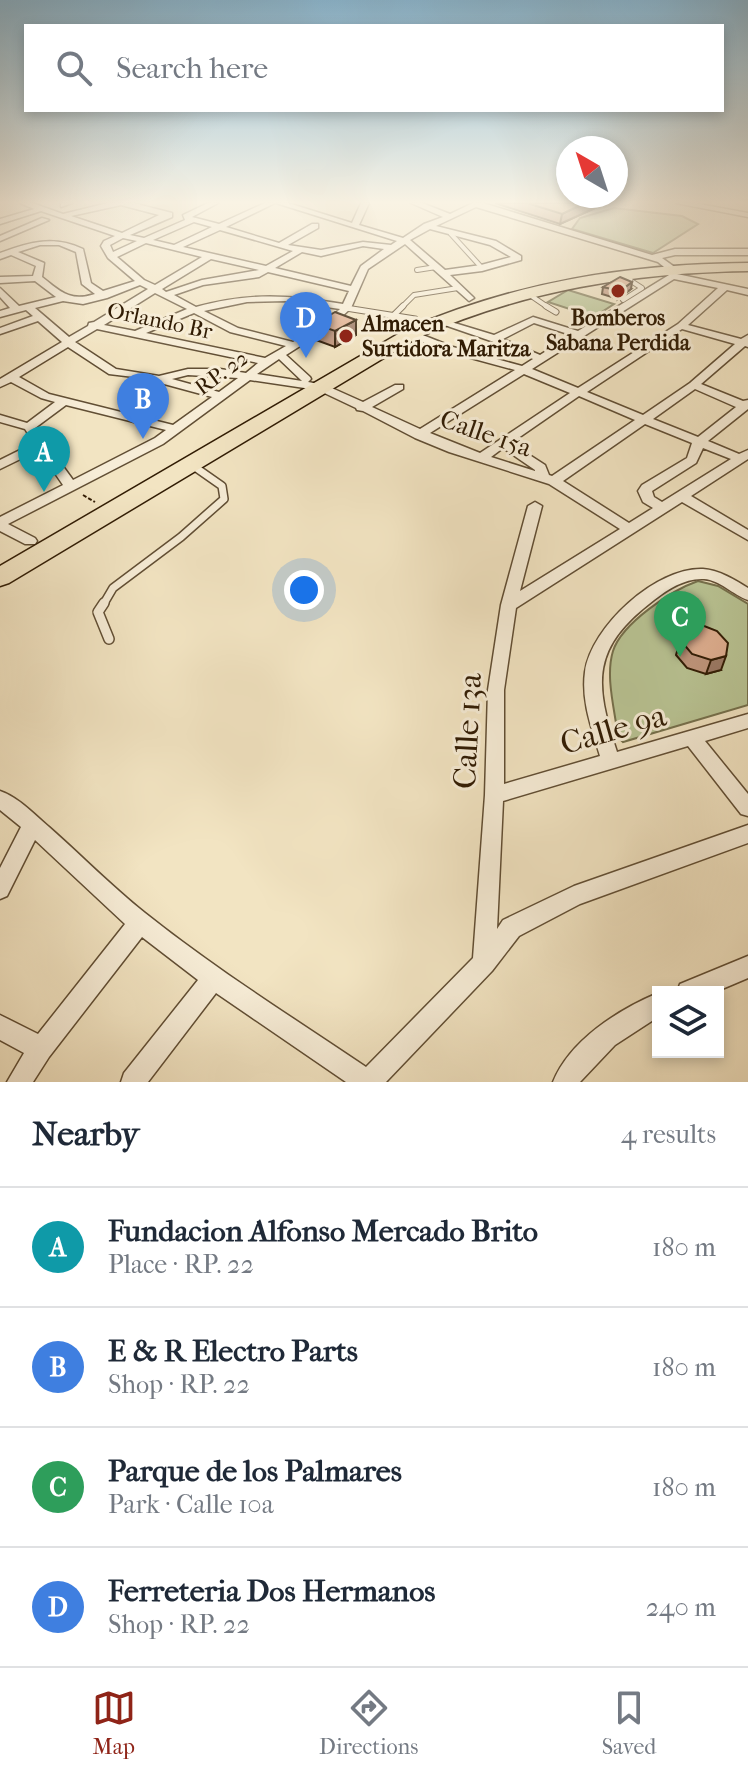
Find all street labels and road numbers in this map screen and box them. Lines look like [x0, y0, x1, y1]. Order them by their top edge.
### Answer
street label: Orlando Br [105, 297, 215, 345]
street label: RP. 22 [190, 345, 253, 401]
street label: Calle 15a [436, 403, 537, 464]
street label: Calle 13a [446, 671, 489, 790]
street label: Calle 9a [556, 696, 671, 762]

